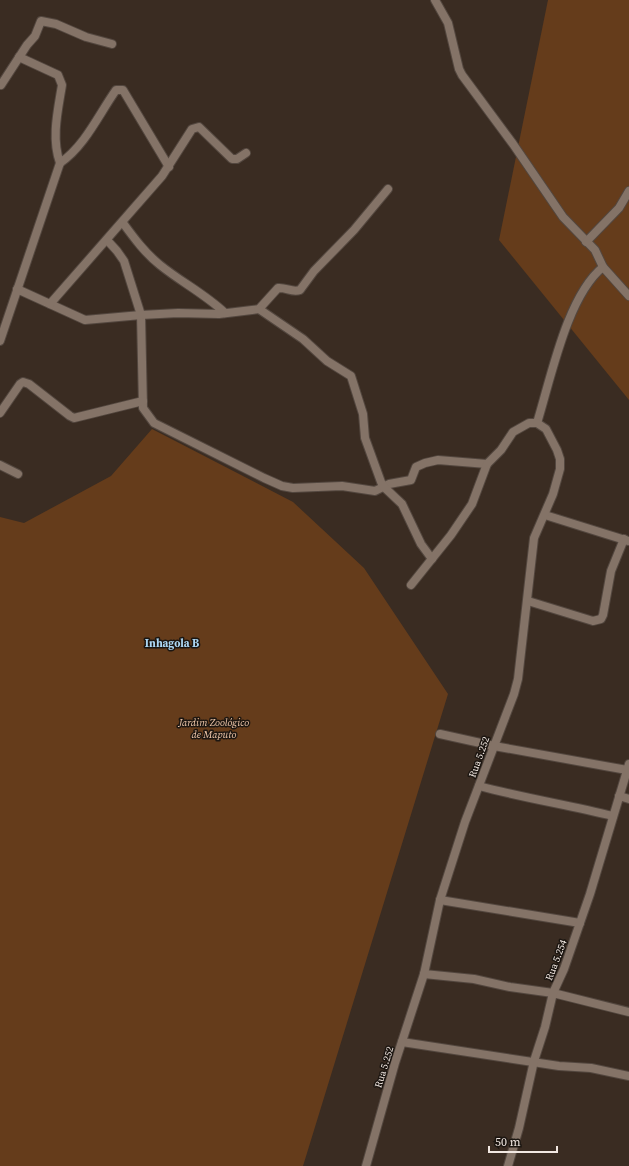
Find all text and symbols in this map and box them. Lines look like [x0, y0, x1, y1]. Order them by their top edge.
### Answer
district label: Inhagola B [145, 636, 199, 651]
park label: Jardim Zoológico de Maputo [177, 716, 249, 741]
street label: Rua 5.252 [466, 735, 492, 779]
street label: Rua 5.254 [542, 938, 570, 982]
street label: Rua 5.252 [372, 1045, 396, 1089]
scale bar [489, 1128, 557, 1154]
text: 50 m [495, 1134, 521, 1150]

